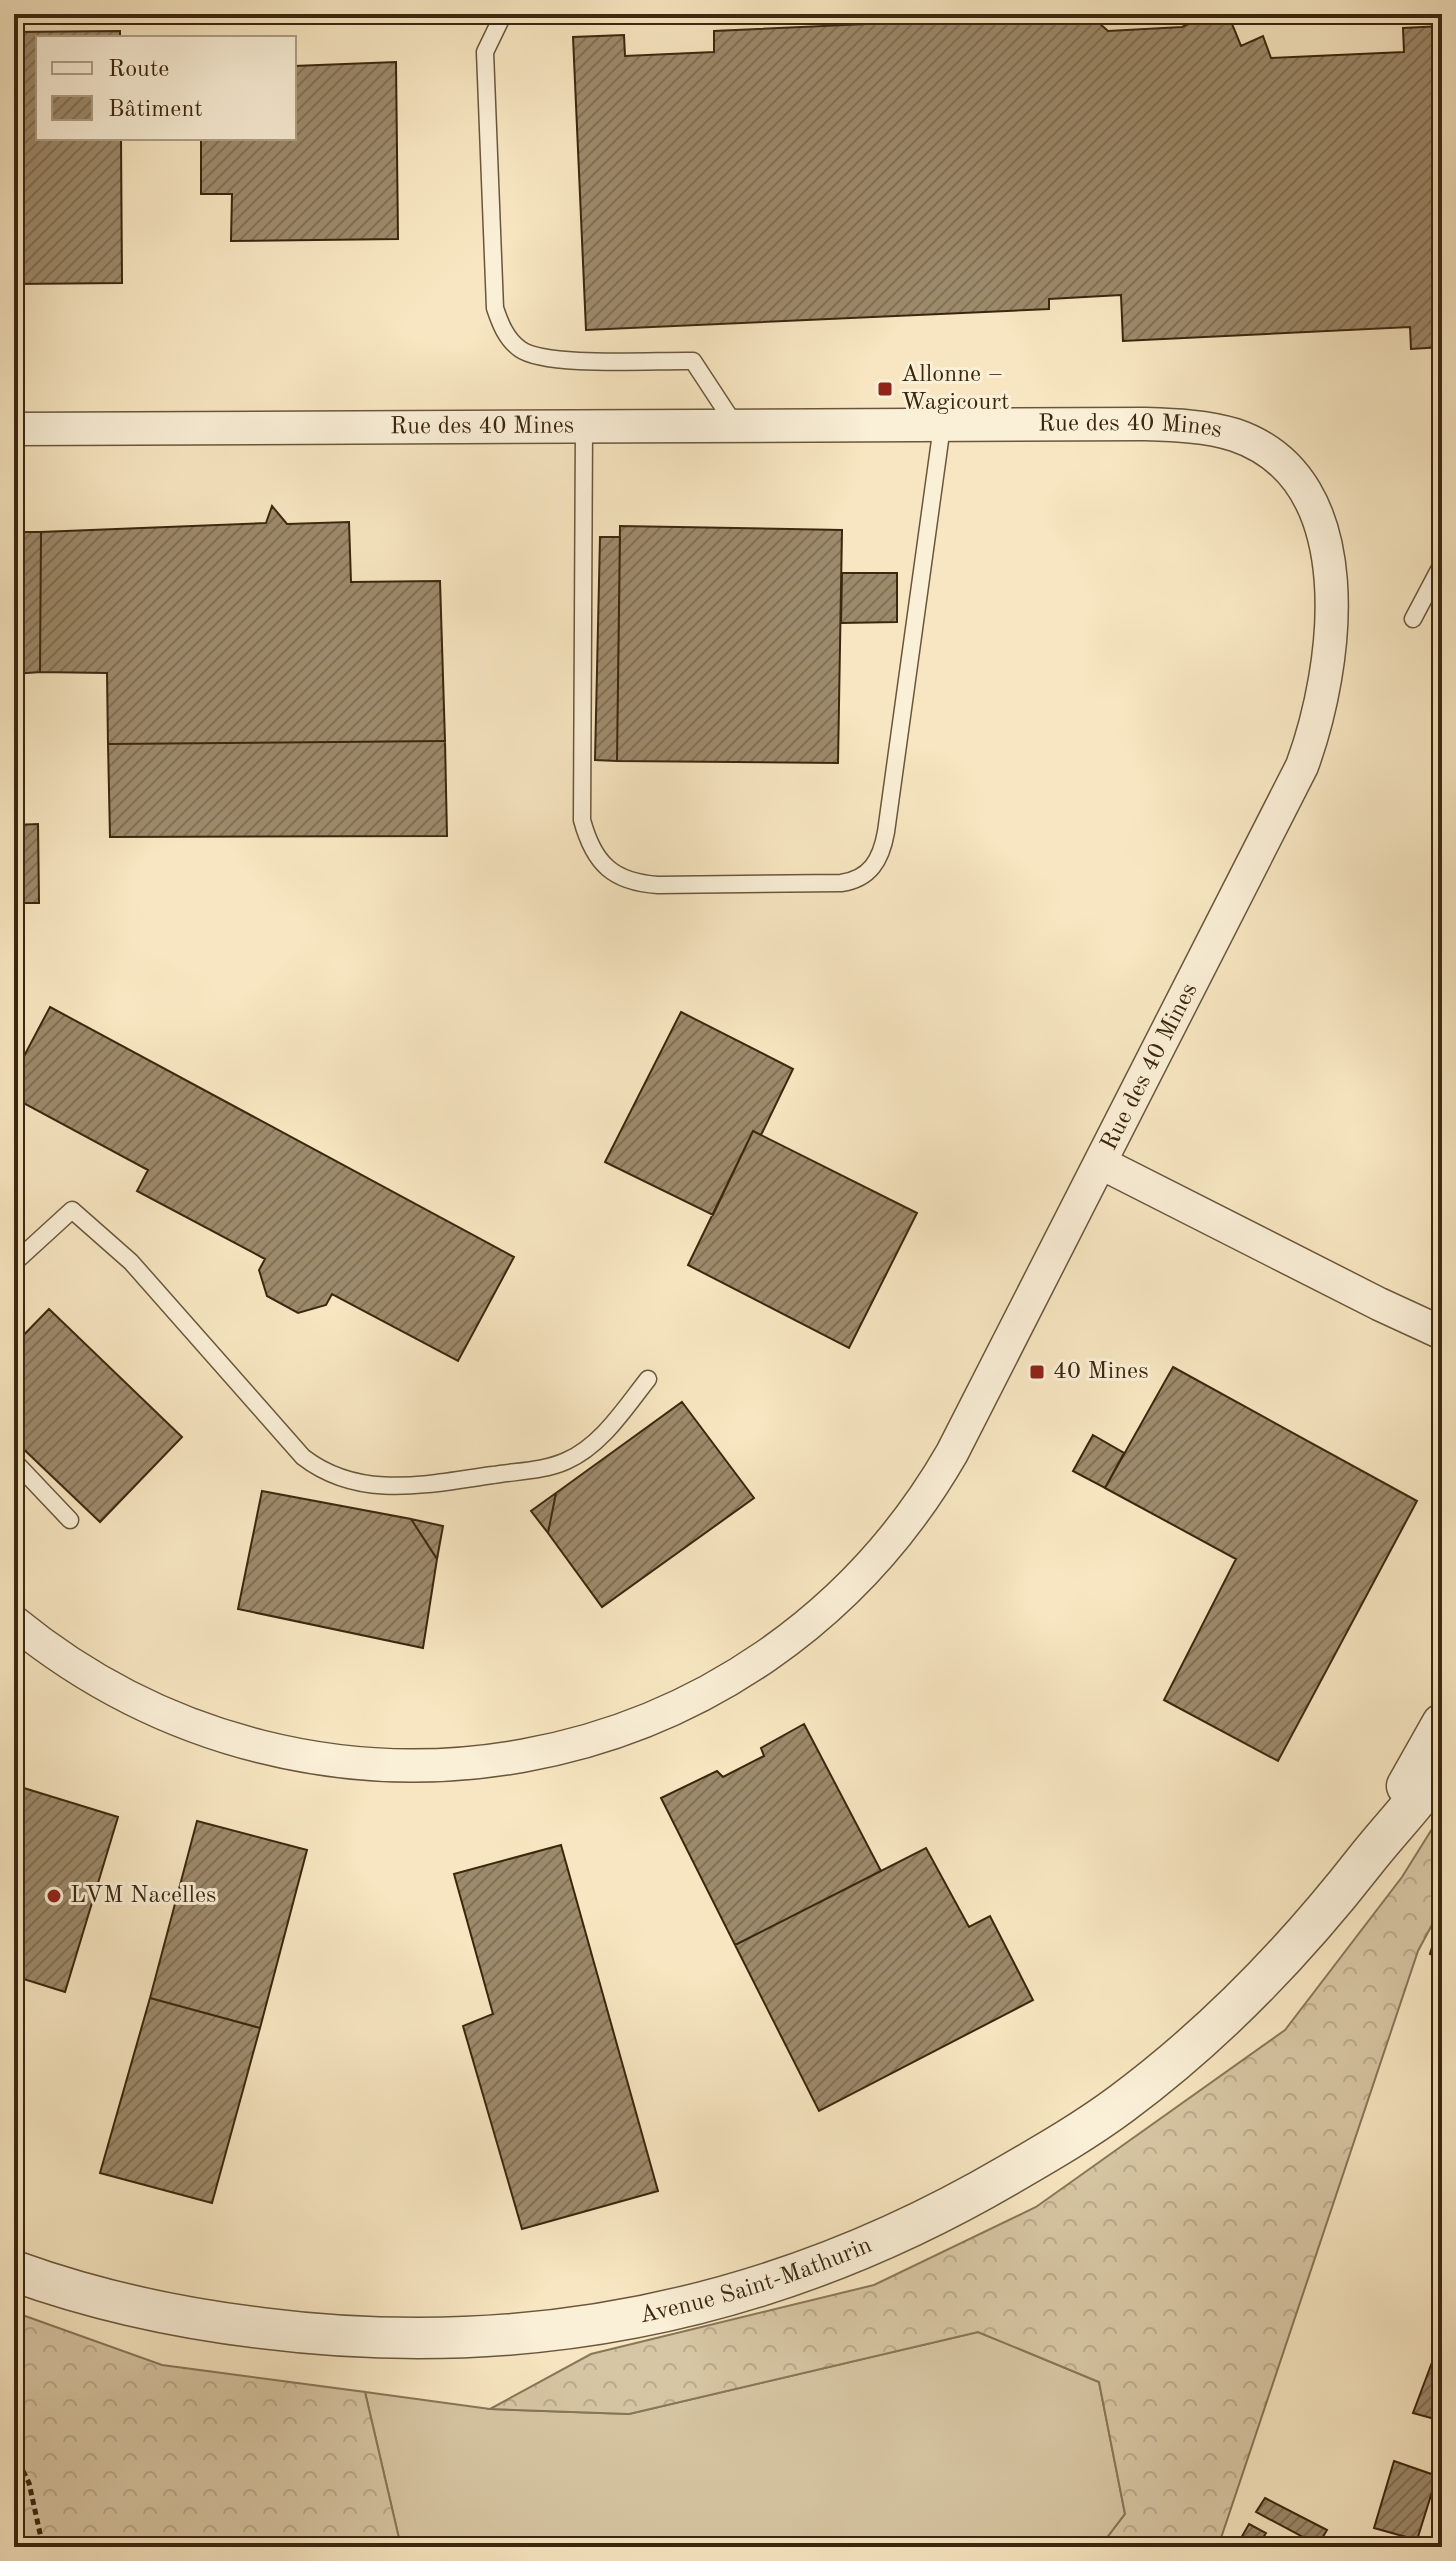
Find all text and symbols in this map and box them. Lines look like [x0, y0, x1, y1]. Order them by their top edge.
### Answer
legend [36, 36, 296, 140]
text: Route [108, 58, 169, 82]
text: Bâtiment [108, 98, 203, 122]
place label: Allonne – Wagicourt [901, 363, 1009, 415]
marker: Allonne – Wagicourt [876, 380, 894, 398]
street label: Rue des 40 Mines [1038, 412, 1224, 443]
street label: Rue des 40 Mines [390, 415, 574, 439]
street label: Rue des 40 Mines [1098, 980, 1202, 1154]
place label: 40 Mines [1053, 1360, 1149, 1384]
marker: 40 Mines [1028, 1363, 1046, 1381]
place label: LVM Nacelles [70, 1884, 216, 1908]
marker: LVM Nacelles [45, 1887, 63, 1905]
street label: Avenue Saint-Mathurin [638, 2234, 876, 2328]

